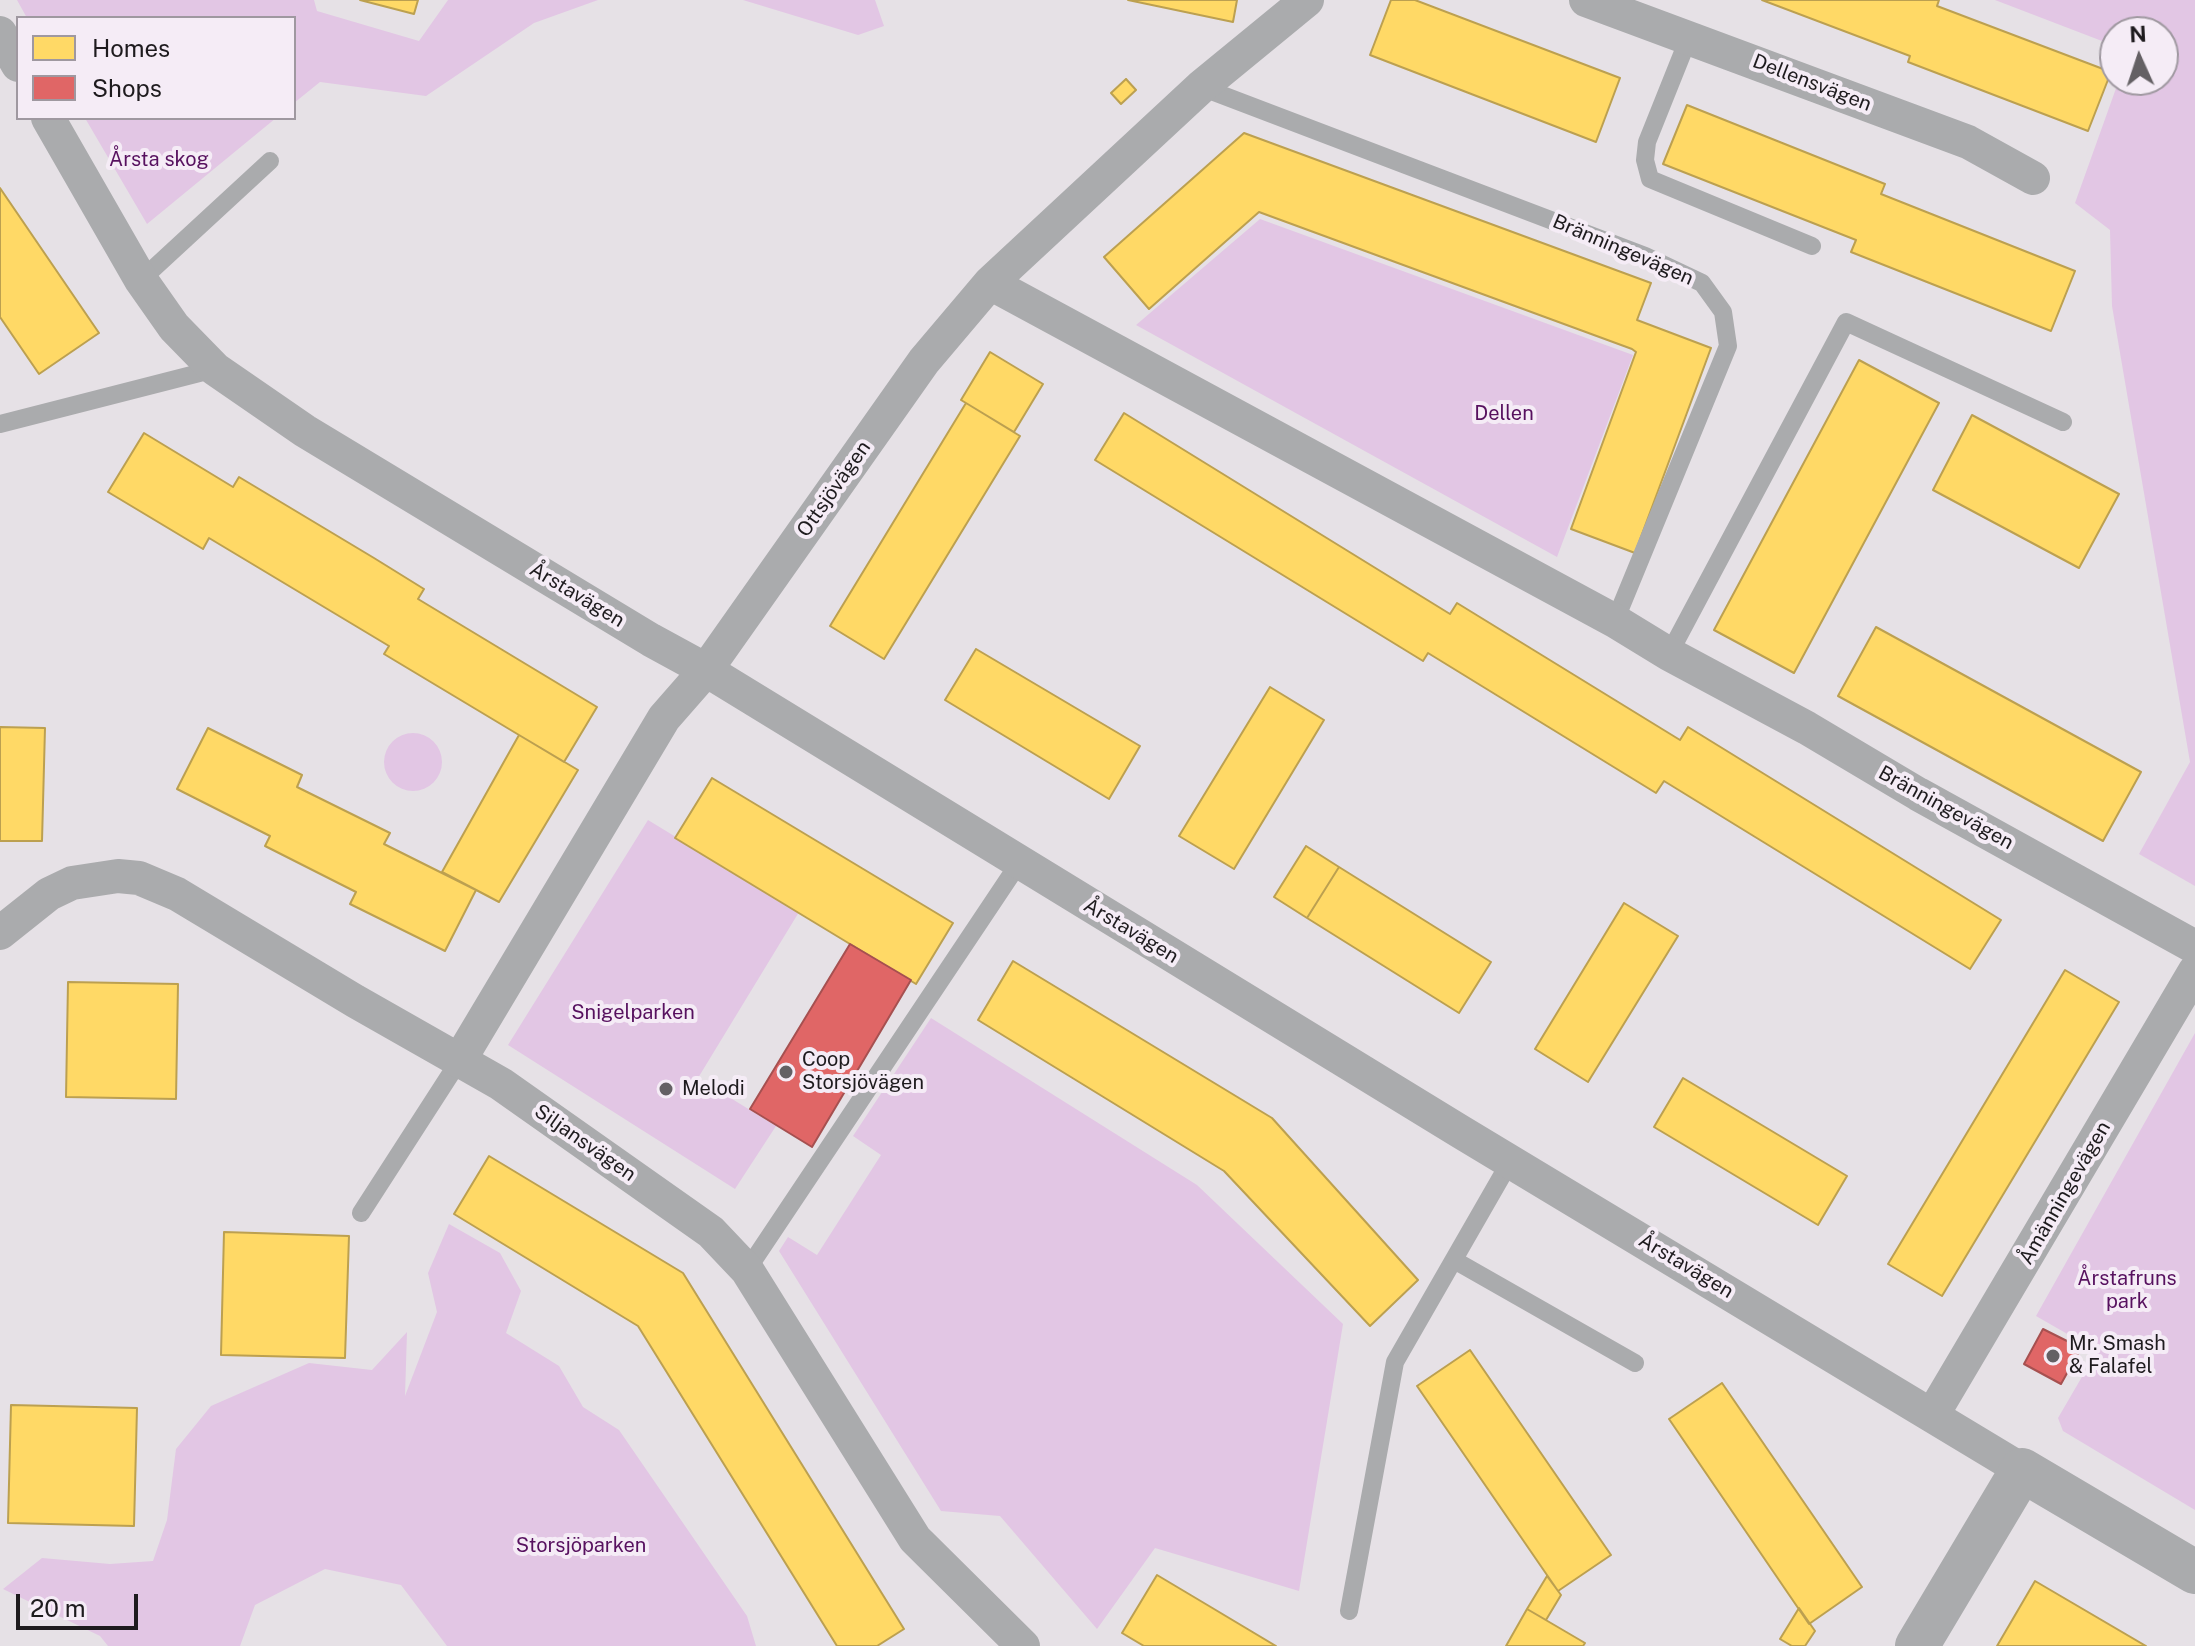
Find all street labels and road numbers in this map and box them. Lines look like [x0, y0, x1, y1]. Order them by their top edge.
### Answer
street label: Dellensvägen [1749, 49, 1875, 117]
street label: Bränningevägen [1549, 209, 1697, 291]
street label: Ottsjövägen [792, 436, 876, 542]
street label: Årstavägen [525, 557, 629, 633]
street label: Bränningevägen [1874, 761, 2018, 855]
street label: Årstavägen [1079, 893, 1183, 969]
street label: Siljansvägen [530, 1099, 640, 1187]
street label: Åmänningevägen [2014, 1117, 2116, 1269]
street label: Årstavägen [1634, 1228, 1738, 1304]

